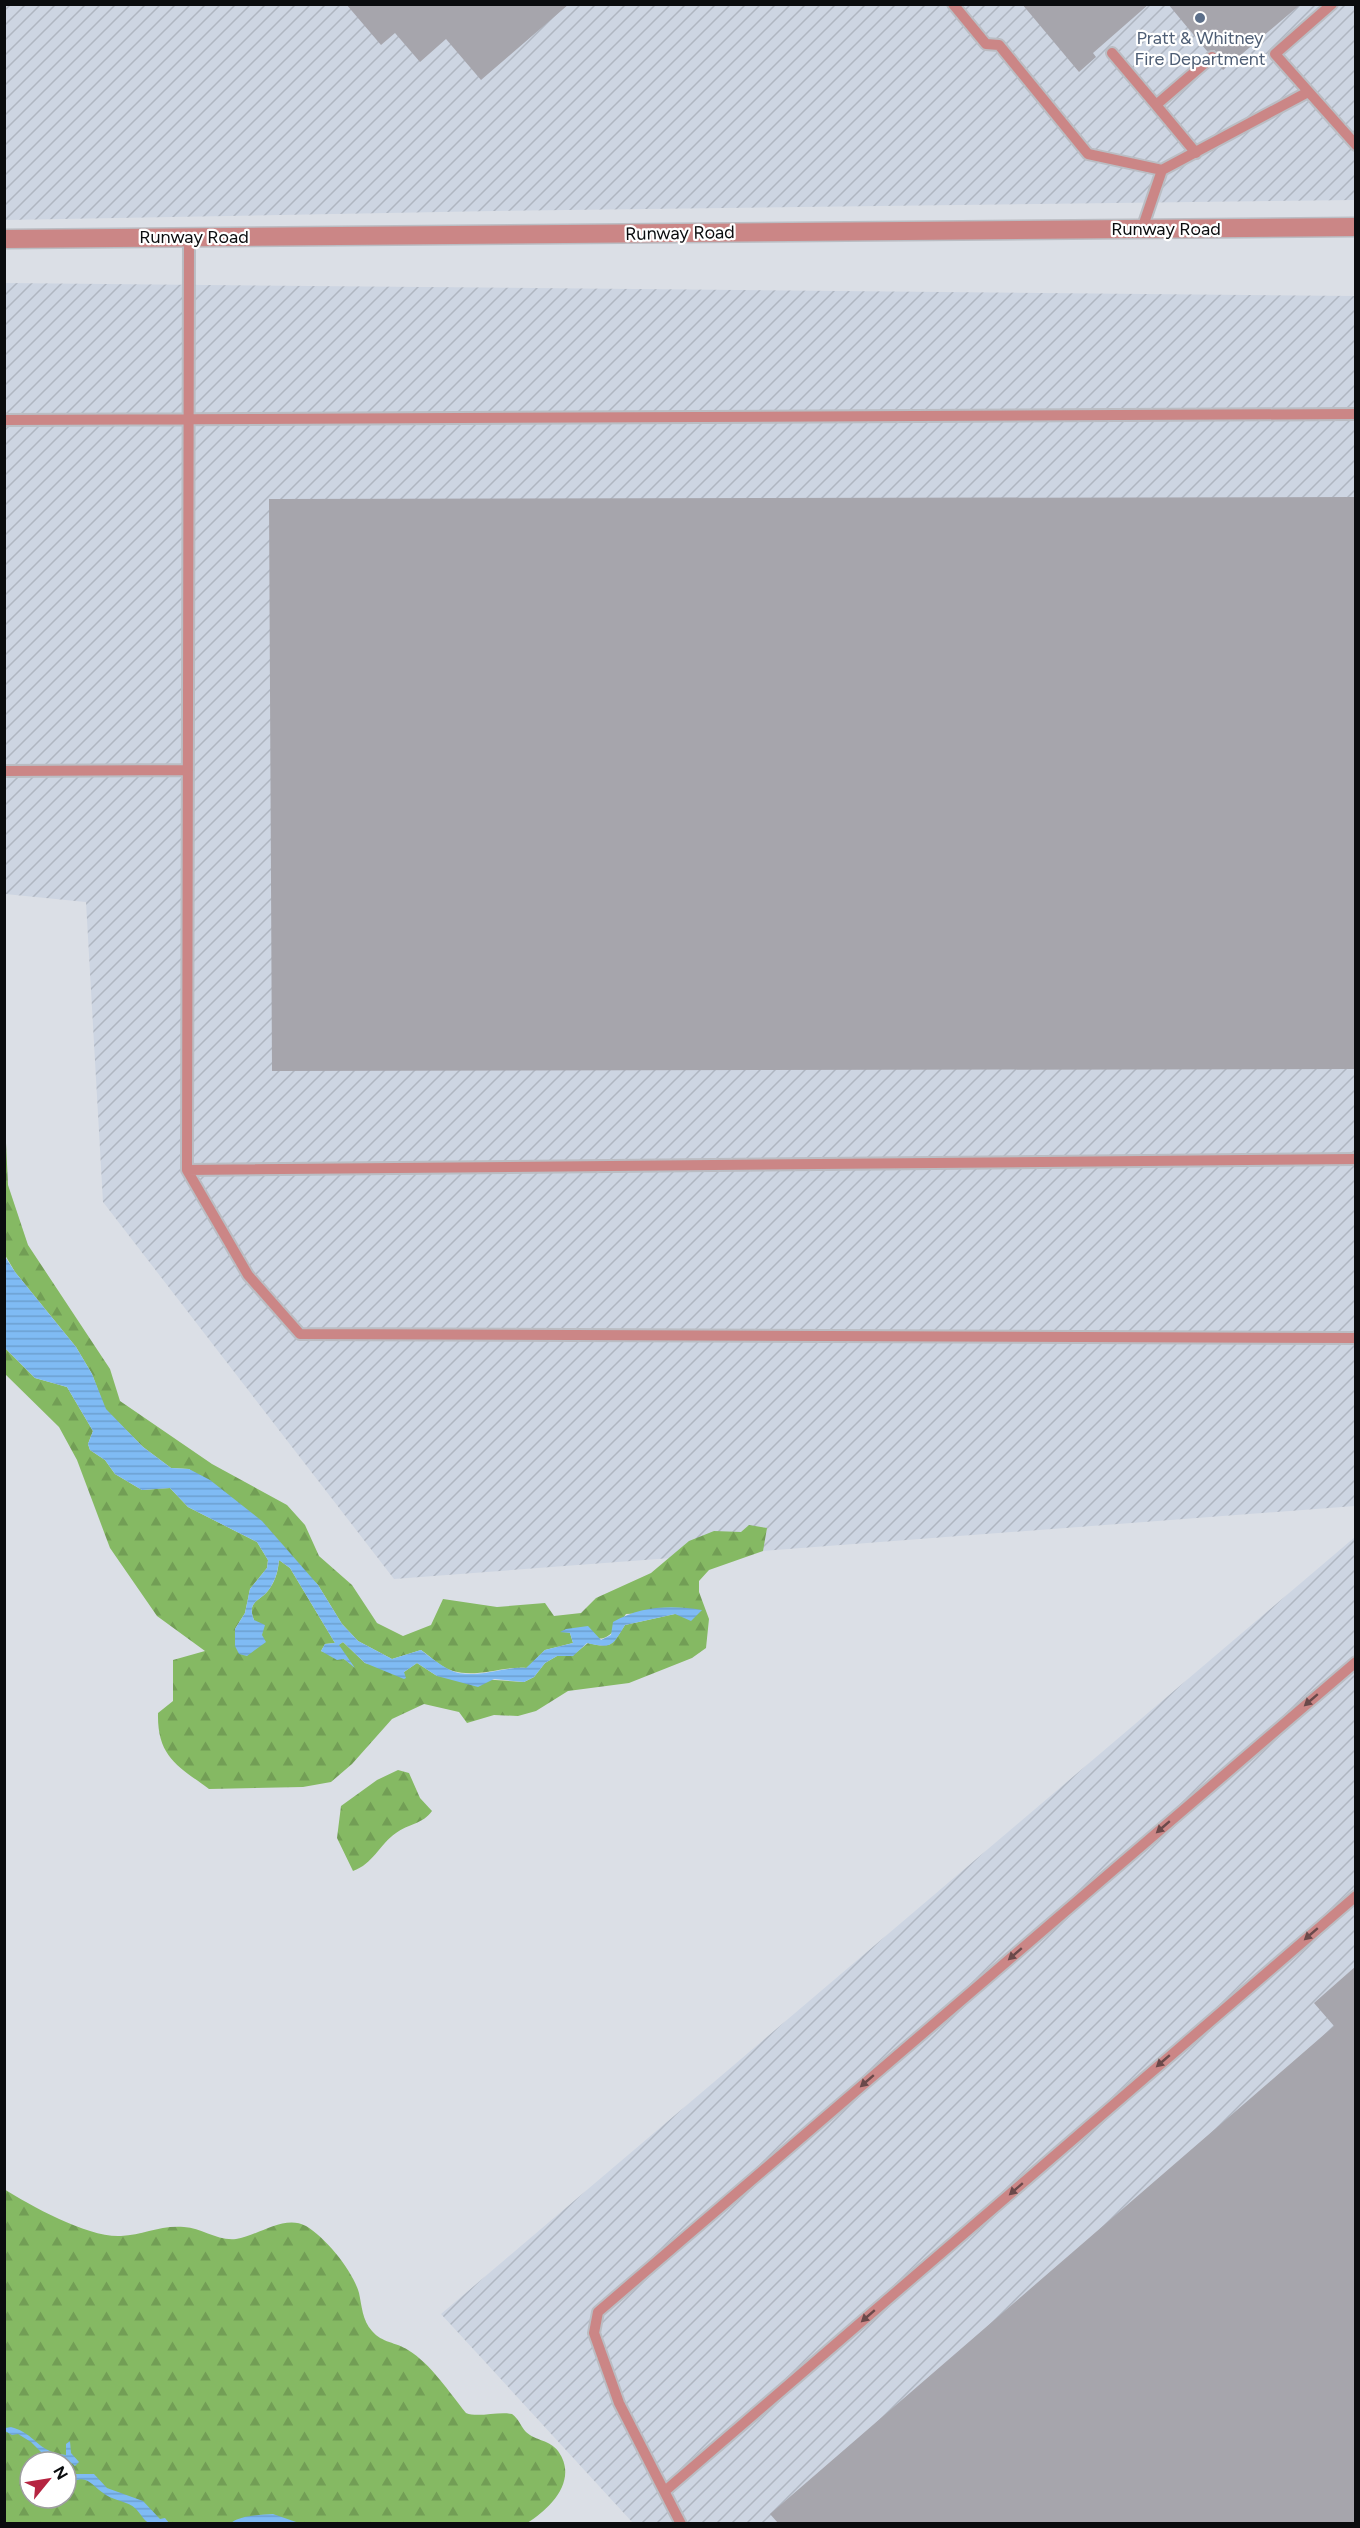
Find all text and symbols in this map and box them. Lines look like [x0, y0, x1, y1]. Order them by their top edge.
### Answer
marker: Pratt & Whitney Fire Department [1193, 11, 1207, 25]
place label: Pratt & Whitney Fire Department [1134, 27, 1266, 70]
street label: Runway Road [1111, 218, 1221, 240]
street label: Runway Road [625, 221, 735, 245]
street label: Runway Road [139, 226, 249, 248]
one-way arrow [1303, 1693, 1319, 1706]
one-way arrow [1155, 1820, 1171, 1833]
one-way arrow [1304, 1927, 1319, 1940]
one-way arrow [1007, 1947, 1023, 1960]
one-way arrow [1155, 2055, 1171, 2068]
one-way arrow [859, 2074, 875, 2087]
one-way arrow [1009, 2182, 1024, 2195]
one-way arrow [861, 2309, 876, 2322]
north arrow [18, 2450, 78, 2510]
text: N [49, 2463, 72, 2483]

